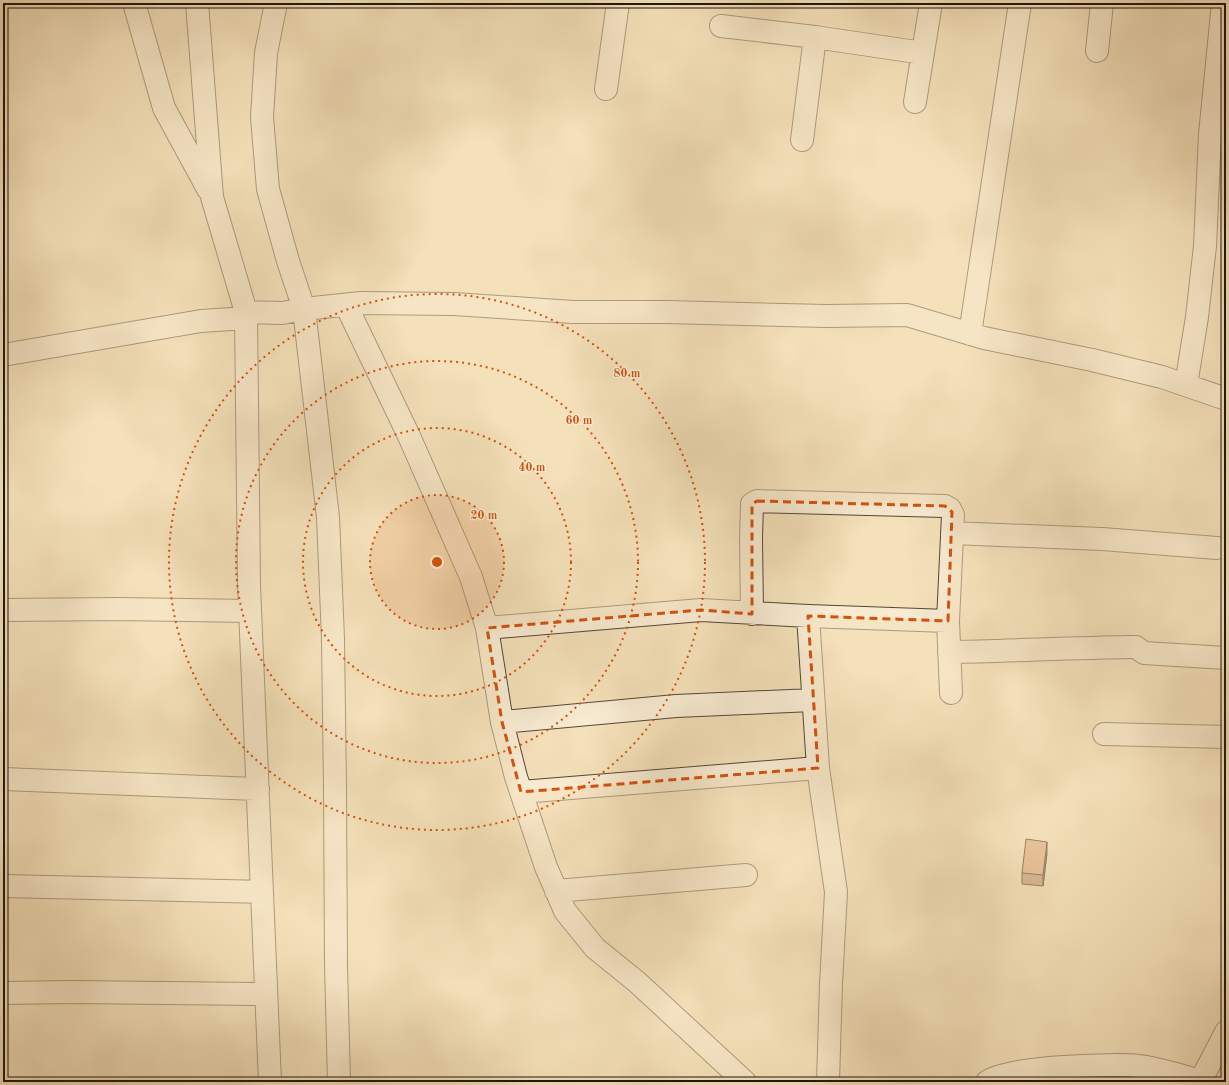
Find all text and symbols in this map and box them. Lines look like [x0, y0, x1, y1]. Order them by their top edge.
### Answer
text: 80 m [614, 368, 641, 380]
text: 60 m [566, 415, 593, 427]
text: 40 m [519, 462, 546, 474]
text: 20 m [471, 510, 498, 522]
centre of rings [430, 555, 444, 569]

